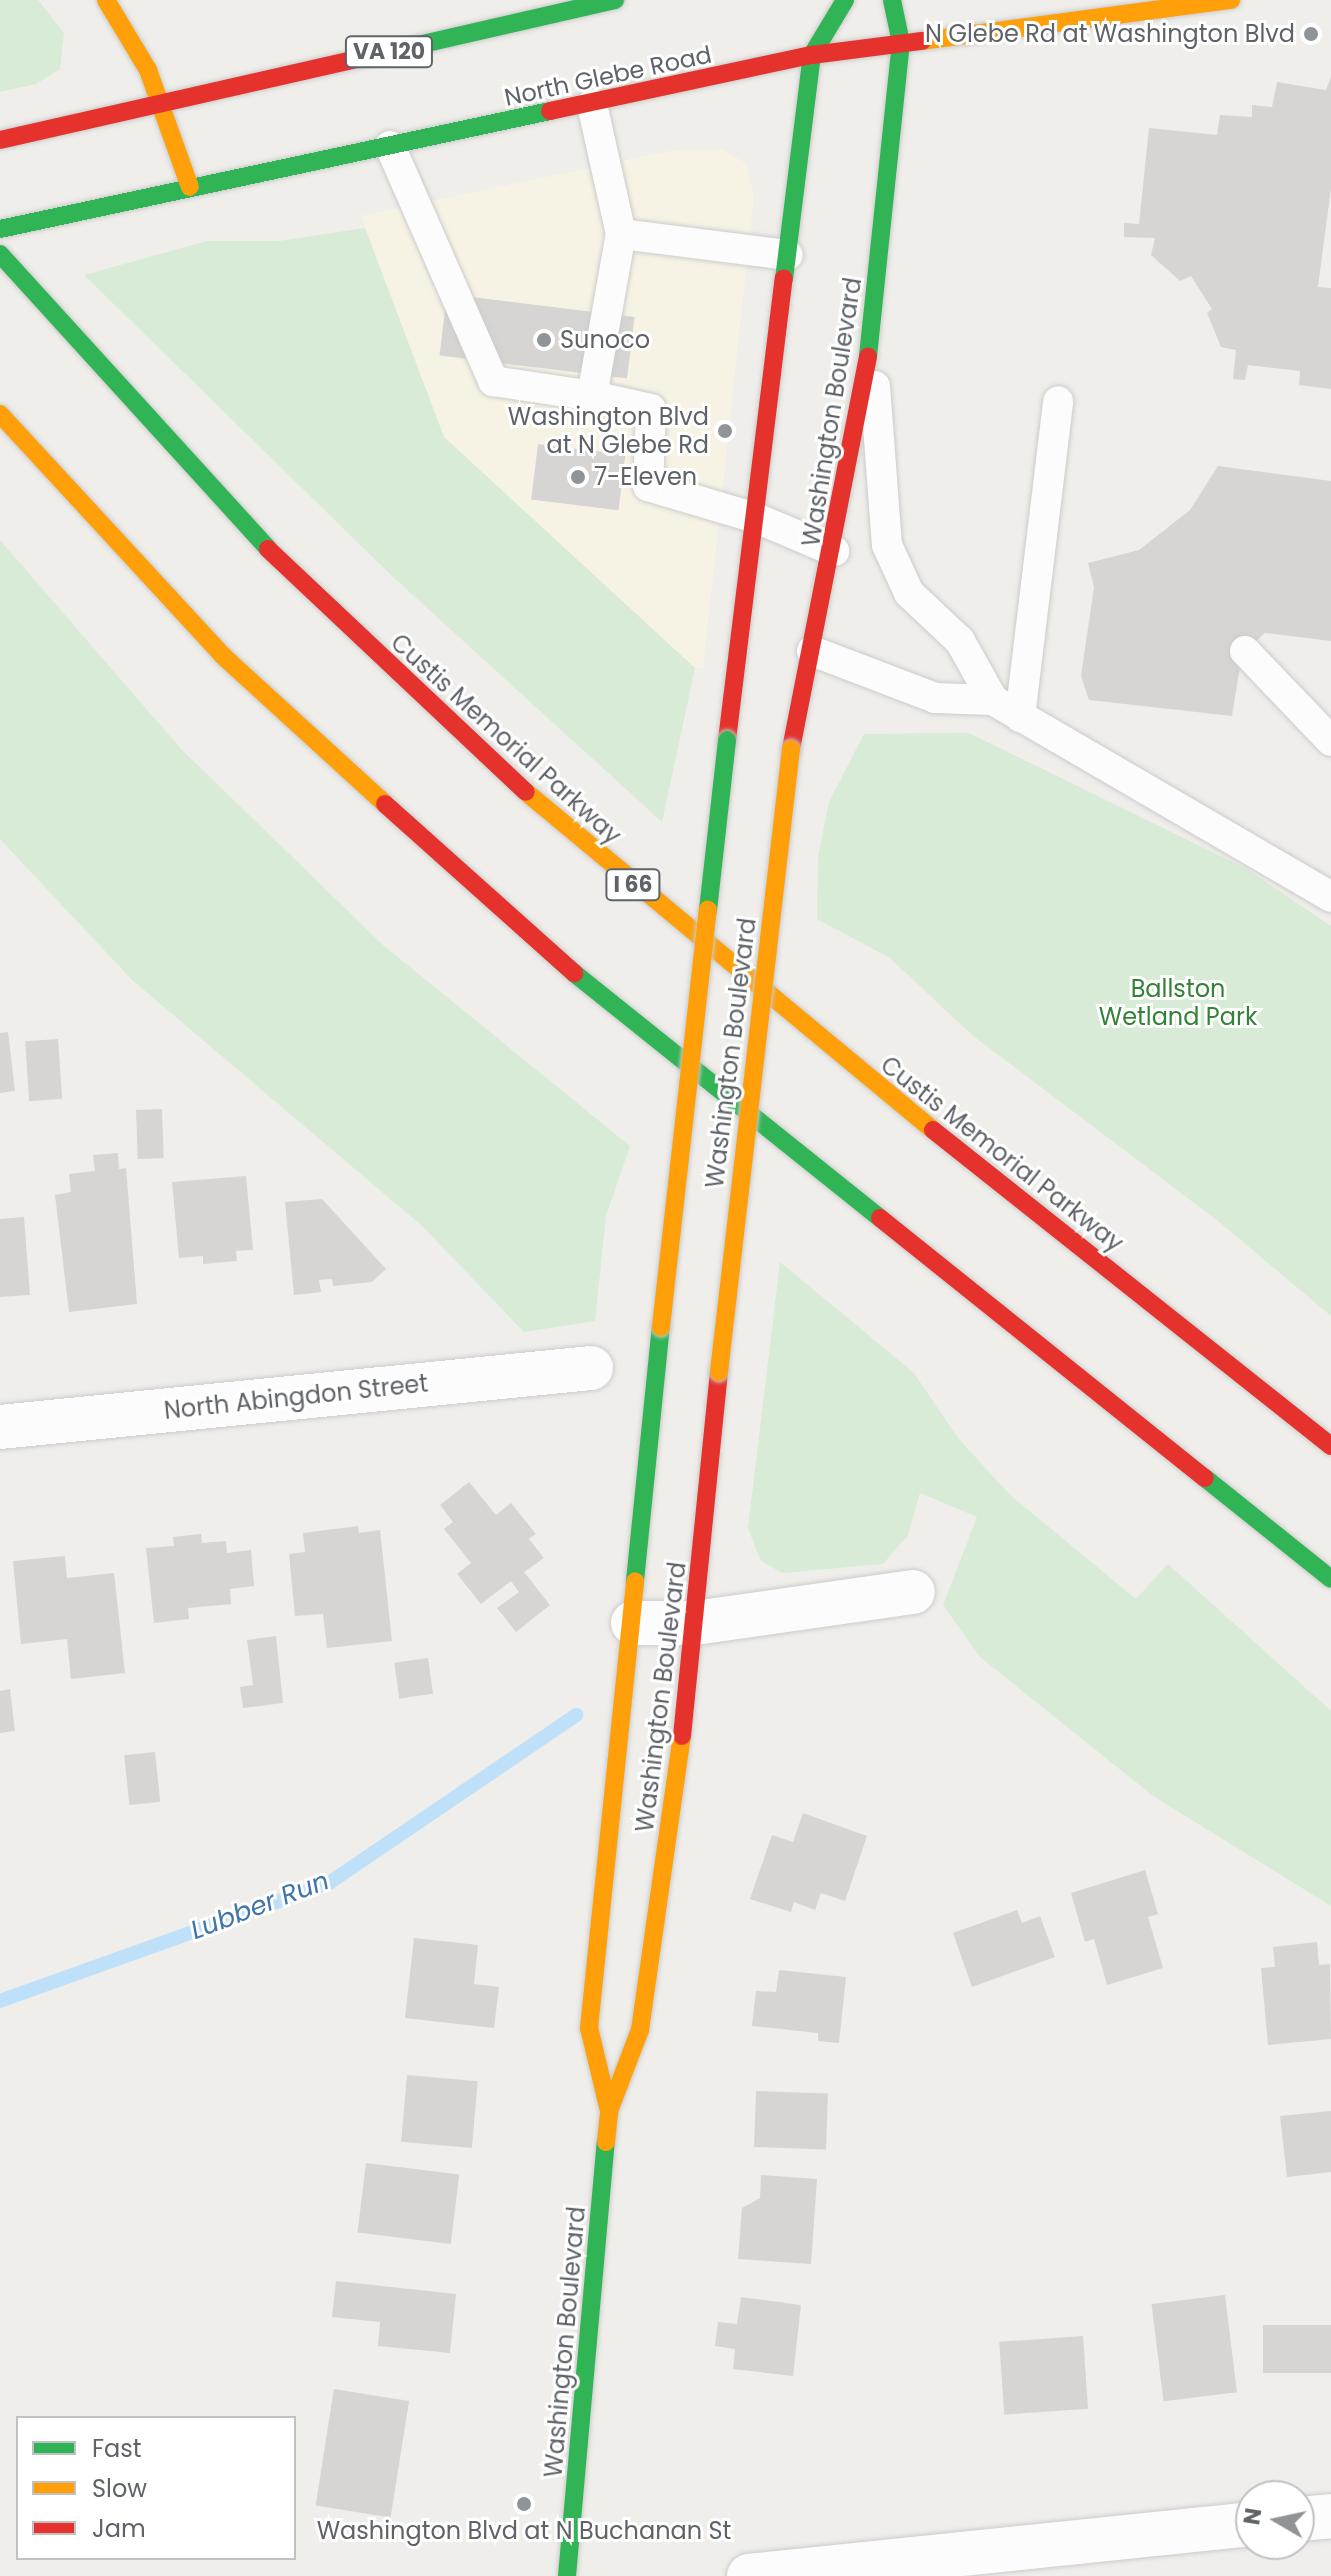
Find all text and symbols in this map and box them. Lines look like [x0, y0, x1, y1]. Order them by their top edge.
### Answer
place label: N Glebe Rd at Washington Blvd [925, 20, 1295, 48]
marker: N Glebe Rd at Washington Blvd [1302, 25, 1320, 43]
road number: VA 120 [343, 34, 435, 70]
street label: North Glebe Road [502, 40, 714, 112]
street label: Washington Boulevard [797, 275, 867, 549]
place label: Sunoco [560, 326, 650, 354]
marker: Sunoco [535, 331, 553, 349]
place label: Washington Blvd at N Glebe Rd [508, 403, 709, 459]
marker: Washington Blvd at N Glebe Rd [716, 422, 734, 440]
place label: 7-Eleven [594, 463, 697, 491]
marker: 7-Eleven [569, 468, 587, 486]
street label: Custis Memorial Parkway [385, 628, 627, 850]
road number: I 66 [605, 867, 661, 903]
street label: Washington Boulevard [700, 916, 762, 1190]
park label: Ballston Wetland Park [1099, 975, 1257, 1031]
street label: Custis Memorial Parkway [875, 1050, 1129, 1258]
street label: North Abingdon Street [163, 1369, 429, 1425]
street label: Washington Boulevard [630, 1560, 692, 1834]
water label: Lubber Run [186, 1865, 334, 1947]
street label: Washington Boulevard [539, 2205, 591, 2479]
legend [16, 2416, 296, 2560]
text: Fast [92, 2432, 142, 2465]
text: Slow [92, 2472, 147, 2505]
north arrow [1235, 2480, 1315, 2560]
marker: Washington Blvd at N Buchanan St [515, 2495, 533, 2513]
text: N [1236, 2506, 1269, 2527]
text: Jam [92, 2512, 146, 2545]
place label: Washington Blvd at N Buchanan St [317, 2517, 731, 2545]

